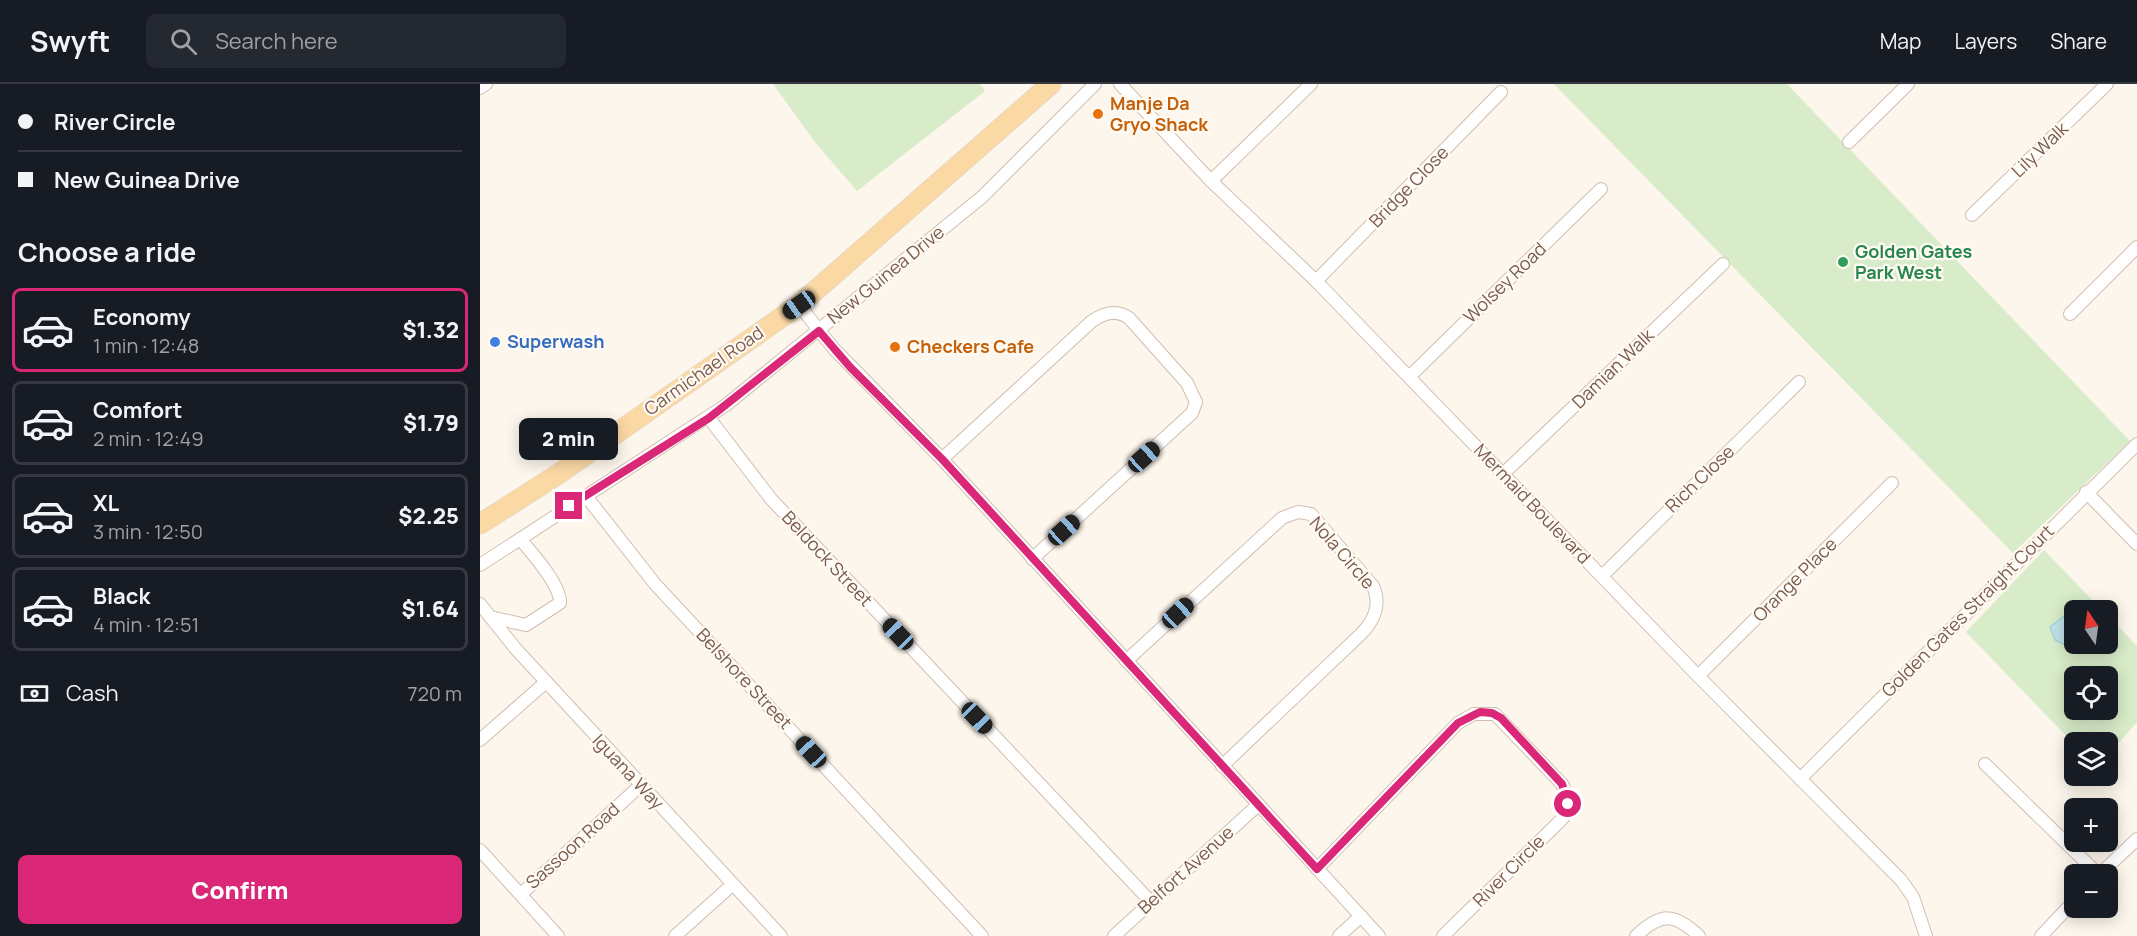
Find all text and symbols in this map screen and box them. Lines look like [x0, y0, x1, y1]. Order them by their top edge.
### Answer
search box [146, 14, 566, 68]
text: Swyft [30, 22, 110, 60]
icon: search [167, 25, 200, 58]
text: Search here [215, 26, 338, 56]
text: Map [1880, 27, 1921, 55]
text: Layers [1954, 27, 2017, 55]
text: Share [2050, 27, 2107, 55]
place label: Manje Da Gryo Shack [1110, 91, 1209, 136]
text: River Circle [54, 107, 176, 137]
marker: Manje Da Gryo Shack [1091, 107, 1105, 121]
street label: Lily Walk [2006, 116, 2074, 182]
street label: Bridge Close [1363, 140, 1453, 232]
text: New Guinea Drive [54, 165, 240, 195]
street label: New Guinea Drive [822, 220, 949, 329]
text: Choose a ride [18, 233, 196, 270]
street label: Wolsey Road [1458, 237, 1551, 328]
place label: Golden Gates Park West [1855, 239, 1973, 284]
marker: Golden Gates Park West [1836, 255, 1850, 269]
car [779, 287, 819, 323]
text: Economy [93, 302, 191, 332]
icon: car [21, 303, 75, 357]
text: $1.32 [402, 315, 459, 345]
street label: Carmichael Road [639, 320, 768, 420]
street label: Damian Walk [1566, 322, 1659, 413]
place label: Superwash [507, 329, 604, 353]
text: 1 min · 12:48 [93, 332, 199, 359]
place label: Checkers Cafe [907, 334, 1034, 358]
marker: Superwash [488, 335, 502, 349]
marker: Checkers Cafe [888, 340, 902, 354]
text: Comfort [93, 395, 182, 425]
icon: car [21, 396, 75, 450]
text: $1.79 [403, 408, 459, 438]
callout: 2 min [520, 419, 618, 461]
text: 2 min · 12:49 [93, 425, 204, 452]
text: 2 min [542, 425, 595, 452]
car [1125, 438, 1163, 476]
street label: Mermaid Boulevard [1469, 438, 1596, 569]
street label: Rich Close [1660, 439, 1739, 517]
text: XL [93, 488, 119, 518]
icon: car [21, 489, 75, 543]
route end [555, 492, 582, 519]
text: $2.25 [398, 501, 459, 531]
street label: Beldock Street [777, 505, 878, 611]
car [1045, 511, 1083, 549]
street label: Nola Circle [1305, 511, 1381, 594]
text: 3 min · 12:50 [93, 518, 203, 545]
street label: Golden Gates Straight Court [1876, 519, 2059, 702]
street label: Orange Place [1747, 532, 1842, 627]
text: Black [93, 581, 150, 611]
icon: car [21, 582, 75, 636]
text: $1.64 [402, 594, 459, 624]
car [1159, 594, 1197, 632]
north arrow [2064, 600, 2118, 654]
map controls [2064, 600, 2118, 918]
text: 4 min · 12:51 [93, 611, 199, 638]
car [879, 615, 917, 653]
street label: Belshore Street [692, 623, 798, 734]
button: locate [2064, 666, 2118, 720]
icon: cash [18, 677, 51, 710]
text: Cash [66, 678, 119, 708]
text: 720 m [407, 680, 462, 707]
car [958, 699, 996, 737]
street label: Iguana Way [588, 728, 670, 815]
button: layers [2064, 732, 2118, 786]
car [792, 733, 830, 771]
route start [1554, 790, 1581, 817]
street label: Sassoon Road [520, 797, 624, 894]
button: + [2064, 798, 2118, 852]
street label: Belfort Avenue [1132, 820, 1238, 919]
street label: River Circle [1467, 829, 1550, 912]
button: Confirm [18, 855, 462, 924]
button: − [2064, 864, 2118, 918]

